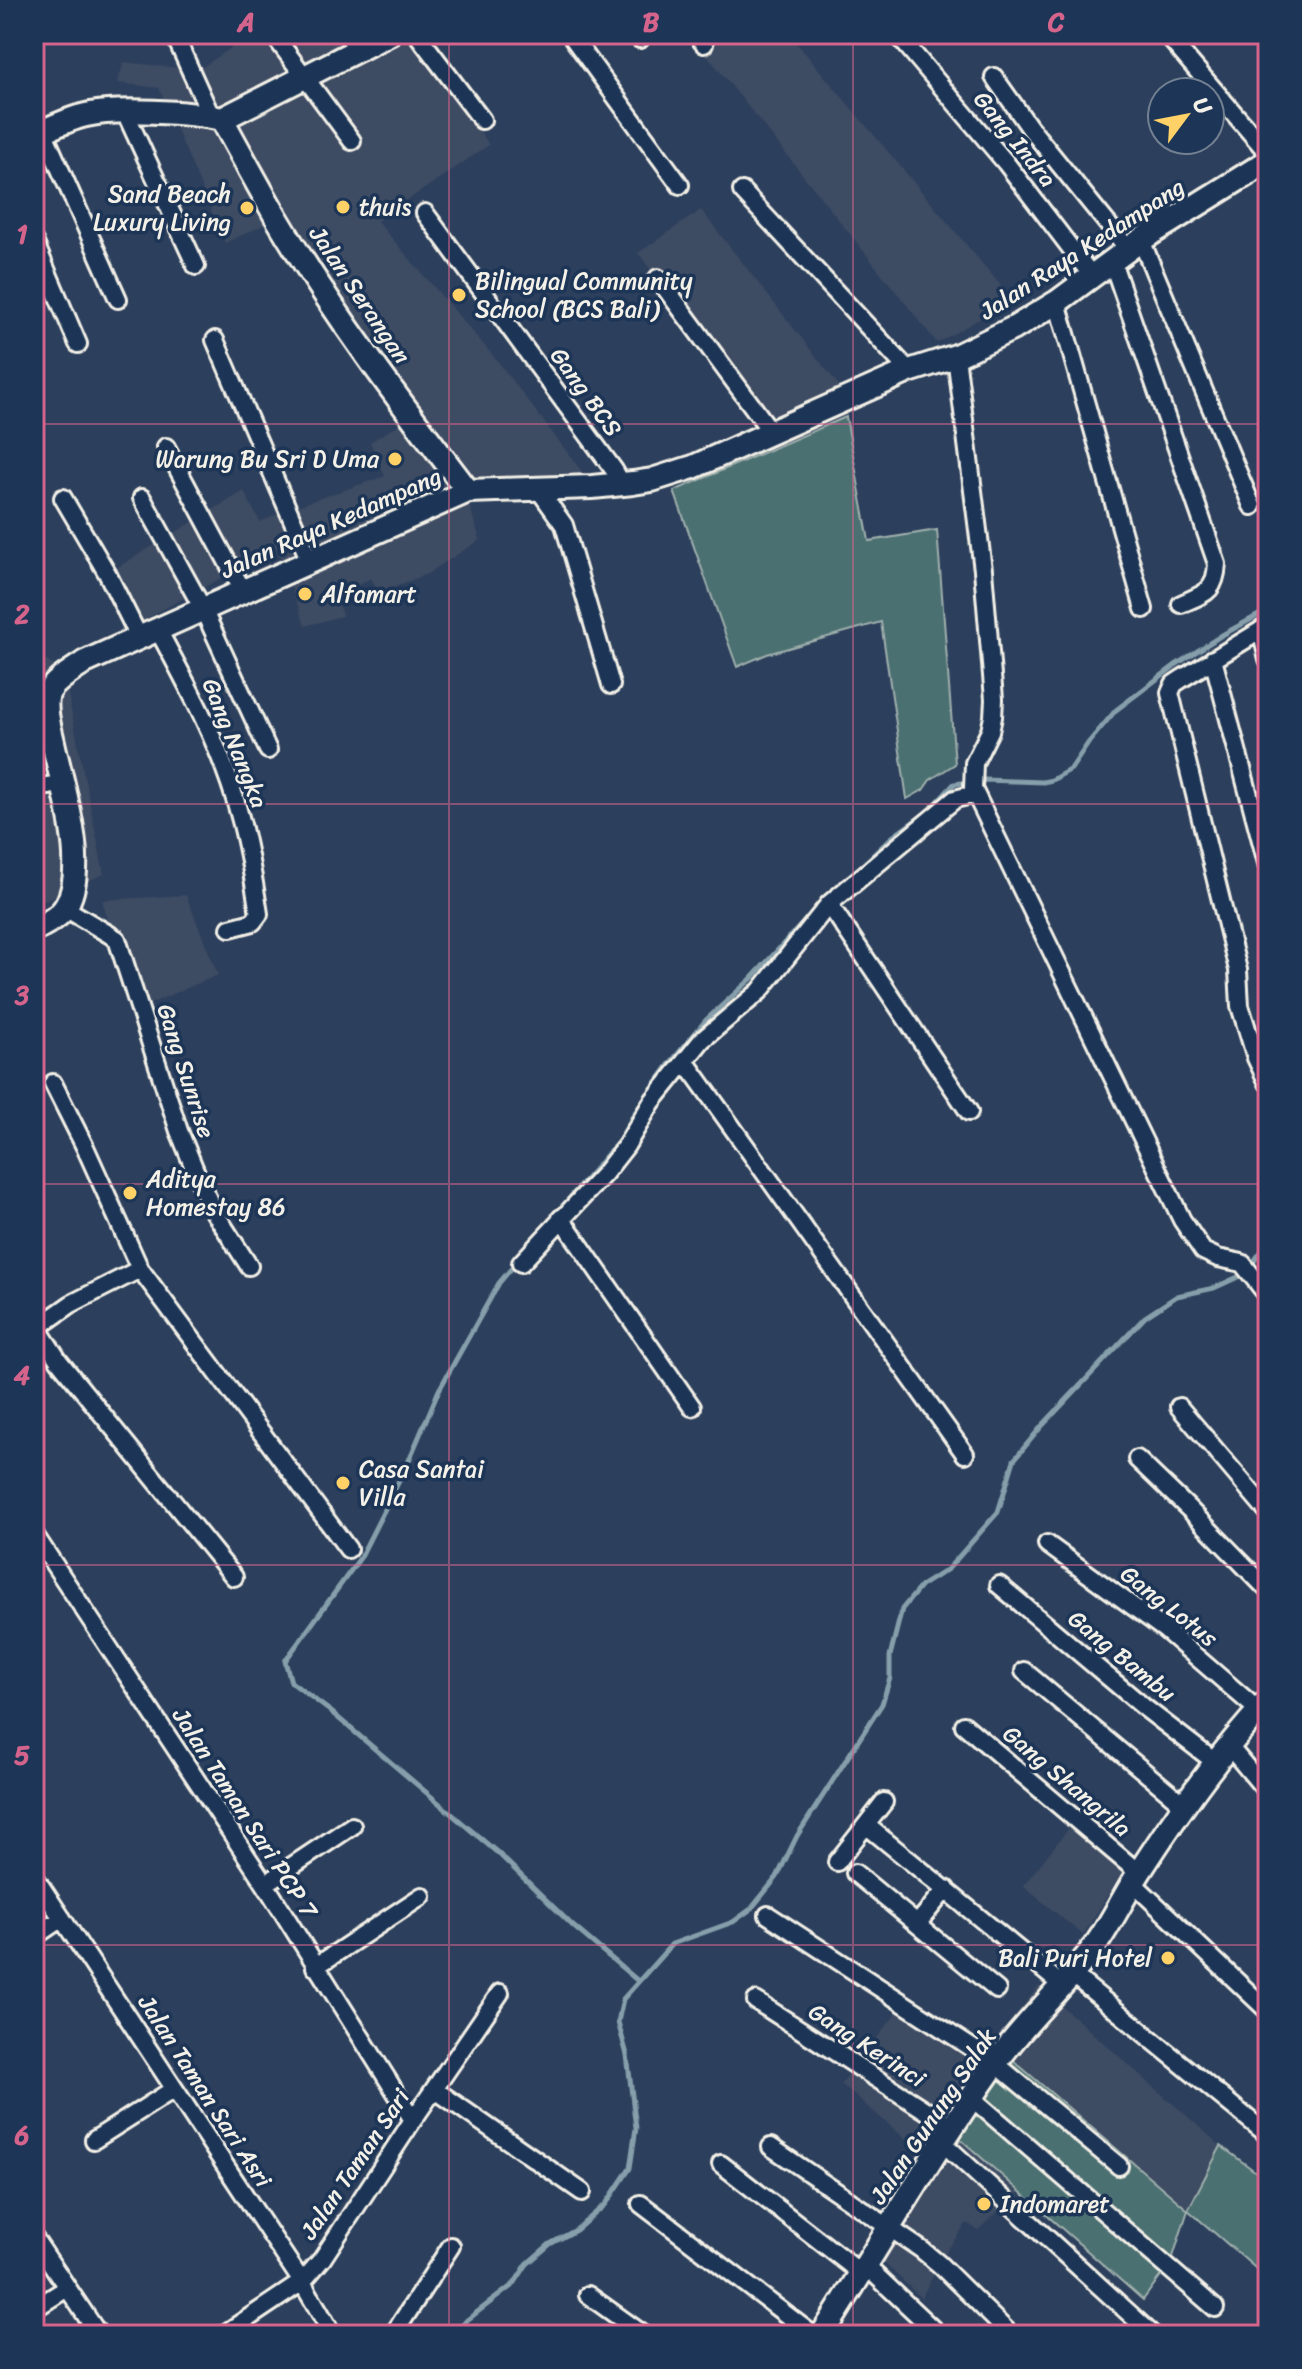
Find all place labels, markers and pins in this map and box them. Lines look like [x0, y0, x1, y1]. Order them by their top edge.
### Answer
place label: Sand Beach Luxury Living [93, 173, 231, 243]
place label: thuis [359, 186, 412, 228]
marker: thuis [334, 198, 352, 216]
marker: Sand Beach Luxury Living [238, 199, 256, 217]
place label: Bilingual Community School (BCS Bali) [475, 260, 693, 330]
marker: Bilingual Community School (BCS Bali) [450, 286, 468, 304]
place label: Warung Bu Sri D Uma [155, 438, 380, 480]
marker: Warung Bu Sri D Uma [386, 450, 404, 468]
place label: Alfamart [320, 573, 417, 615]
marker: Alfamart [296, 585, 314, 603]
place label: Aditya Homestay 86 [145, 1158, 286, 1228]
marker: Aditya Homestay 86 [121, 1184, 139, 1202]
place label: Casa Santai Villa [359, 1448, 485, 1518]
marker: Casa Santai Villa [334, 1474, 352, 1492]
place label: Bali Puri Hotel [998, 1937, 1153, 1979]
marker: Bali Puri Hotel [1159, 1949, 1177, 1967]
place label: Indomaret [999, 2183, 1110, 2225]
marker: Indomaret [975, 2195, 993, 2213]

